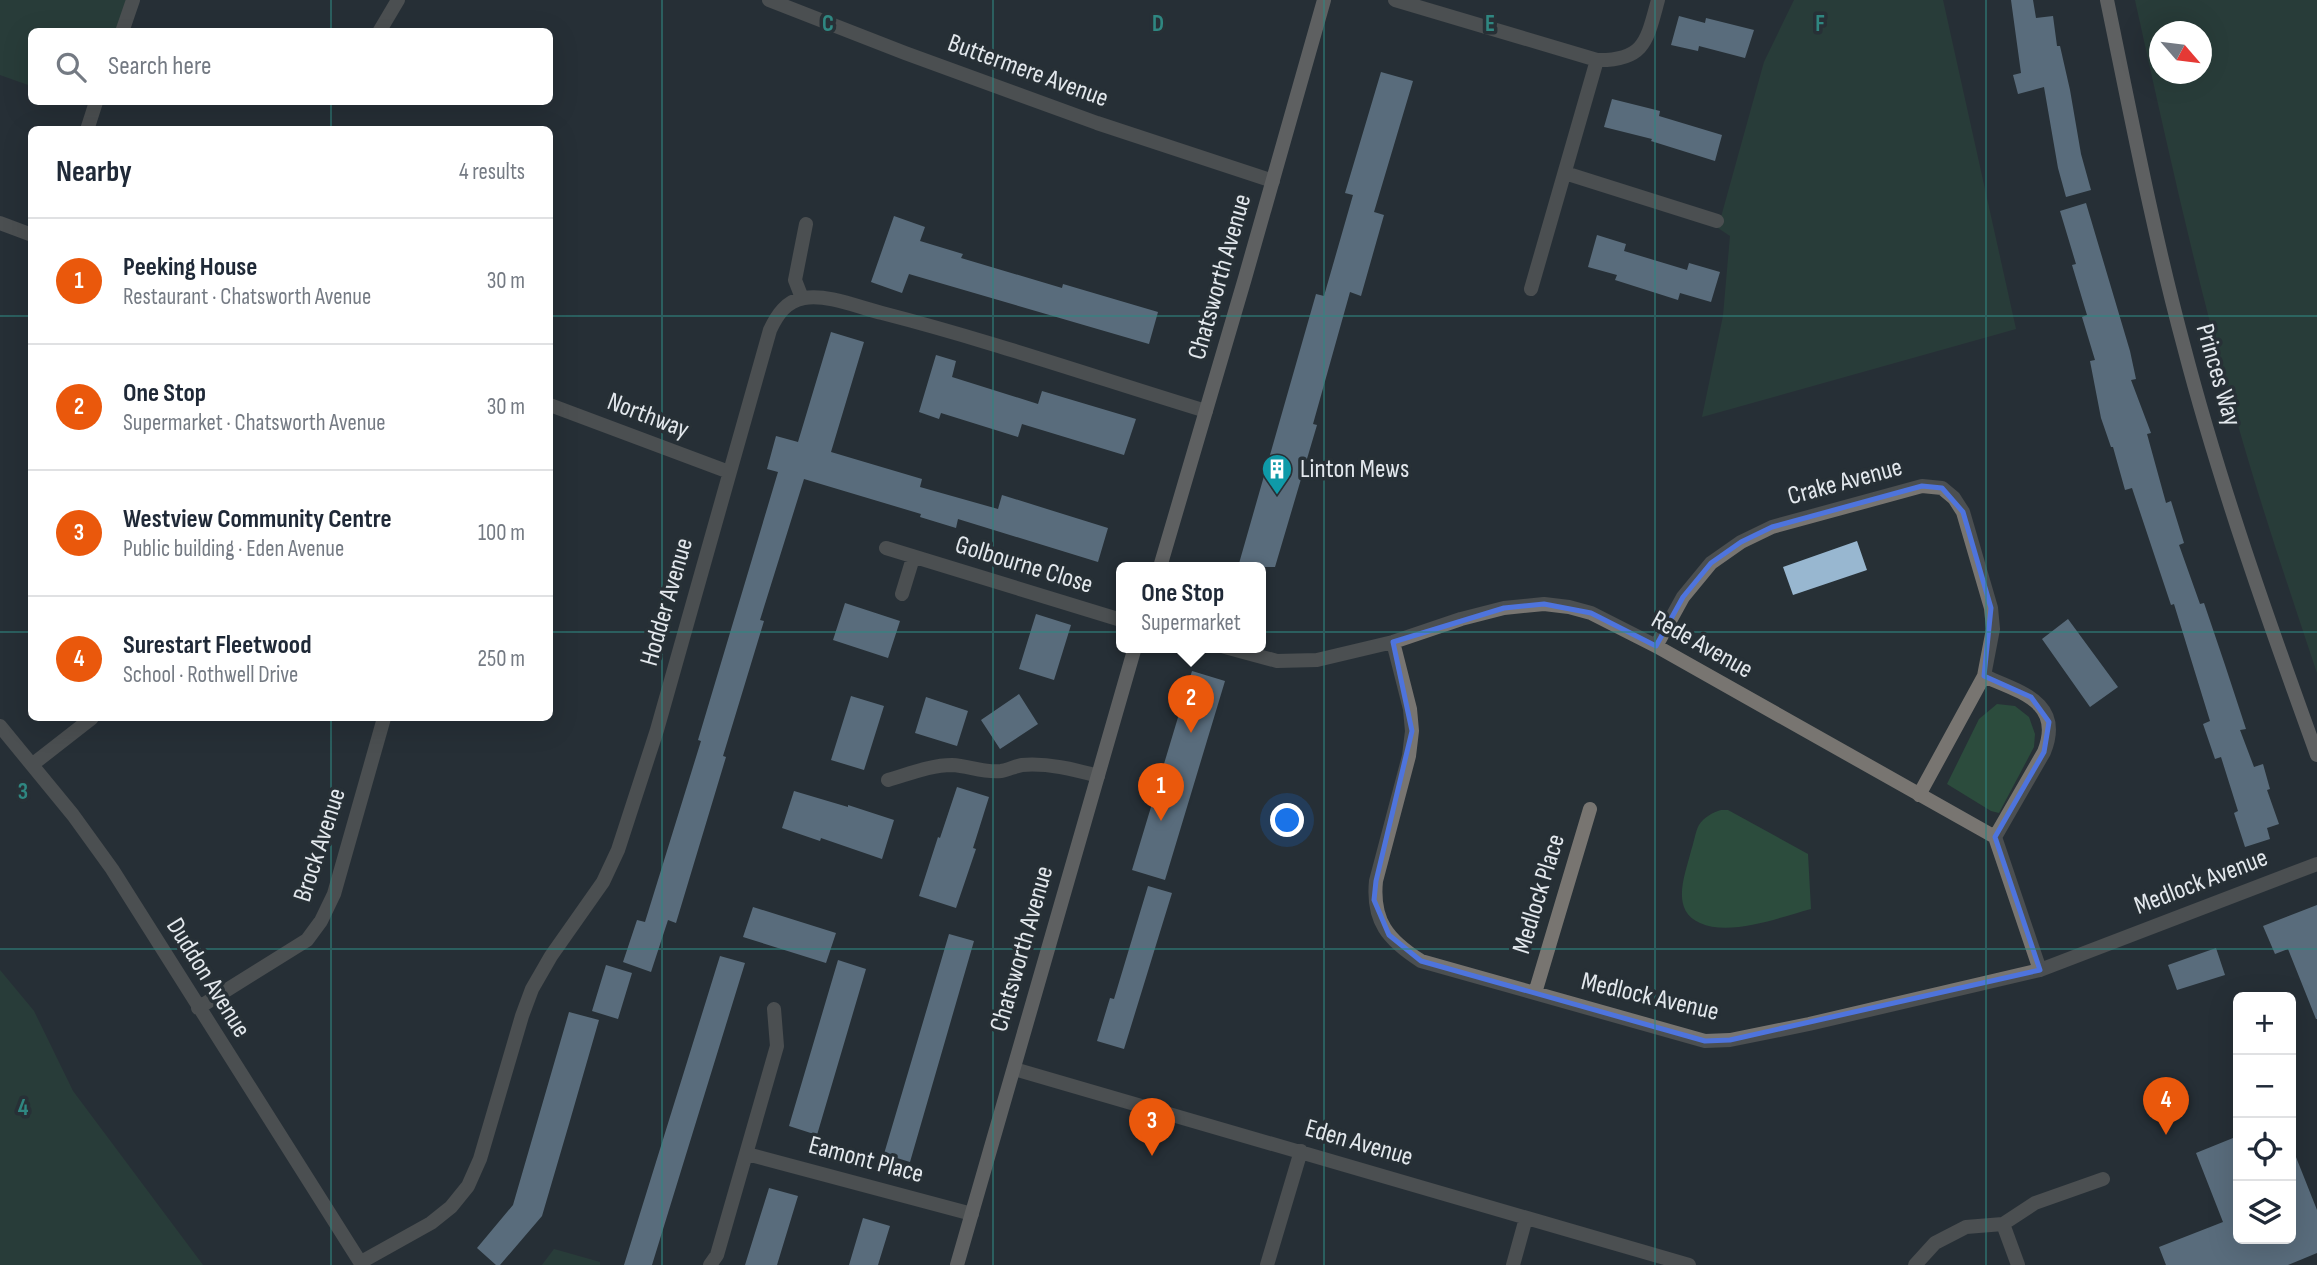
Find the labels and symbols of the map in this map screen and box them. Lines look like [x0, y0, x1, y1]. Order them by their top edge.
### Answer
text: C [822, 10, 834, 38]
text: D [1152, 10, 1164, 38]
text: E [1485, 10, 1495, 38]
text: F [1815, 10, 1825, 38]
north arrow [2149, 21, 2212, 84]
street label: Buttermere Avenue [944, 28, 1112, 114]
street label: Chatsworth Avenue [1182, 191, 1258, 363]
street label: Princes Way [2189, 320, 2247, 430]
street label: Northway [603, 386, 693, 446]
building icon: Linton Mews [1260, 452, 1294, 496]
street label: Crake Avenue [1784, 452, 1906, 512]
place label: Linton Mews [1300, 454, 1409, 485]
street label: Golbourne Close [951, 529, 1097, 601]
street label: Hodder Avenue [634, 535, 700, 669]
street label: Rede Avenue [1646, 604, 1758, 686]
pin: 2 [1168, 675, 1214, 733]
pin: 1 [1138, 763, 1184, 821]
text: 3 [18, 778, 28, 806]
street label: Brock Avenue [287, 784, 353, 906]
your location [1270, 803, 1304, 837]
street label: Medlock Place [1506, 830, 1572, 958]
street label: Medlock Avenue [2130, 842, 2272, 922]
street label: Chatsworth Avenue [984, 863, 1060, 1035]
street label: Duddon Avenue [159, 913, 257, 1043]
street label: Medlock Avenue [1578, 966, 1722, 1028]
pin: 4 [2143, 1077, 2189, 1135]
text: 4 [18, 1094, 29, 1122]
pin: 3 [1129, 1098, 1175, 1156]
street label: Eden Avenue [1302, 1113, 1416, 1173]
street label: Eamont Place [805, 1130, 927, 1190]

